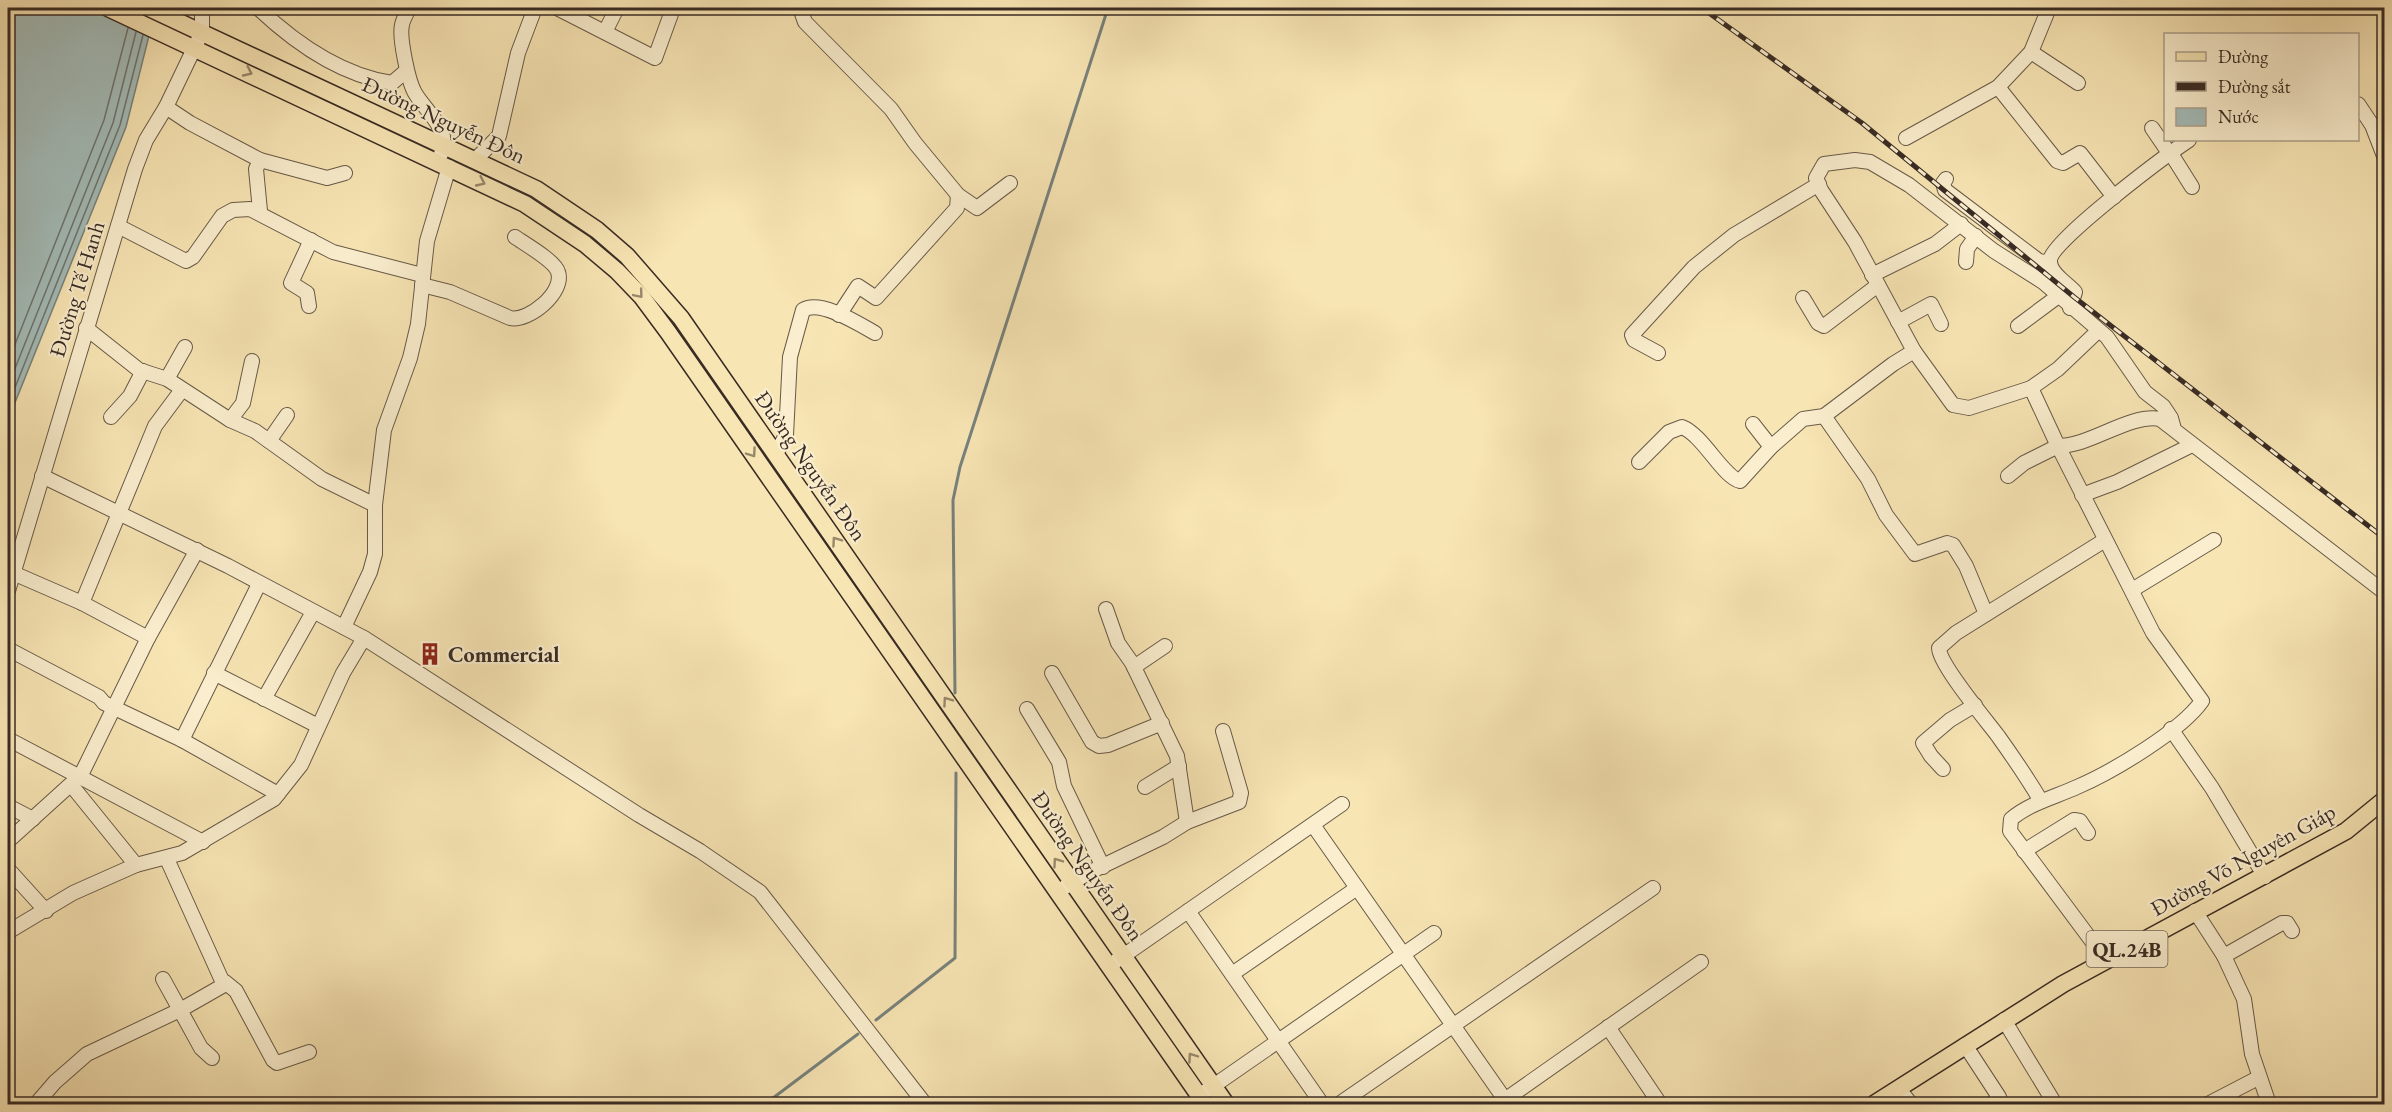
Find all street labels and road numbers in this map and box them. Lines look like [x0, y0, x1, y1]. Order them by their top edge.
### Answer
street label: Đường Nguyễn Đôn [358, 69, 531, 171]
street label: Đường Tế Hanh [43, 218, 111, 360]
street label: Đường Nguyễn Đôn [748, 385, 874, 547]
street label: Đường Nguyễn Đôn [1025, 785, 1151, 947]
street label: Đường Võ Nguyên Giáp [2145, 797, 2341, 923]
road number: QL.24B [2086, 931, 2168, 967]

